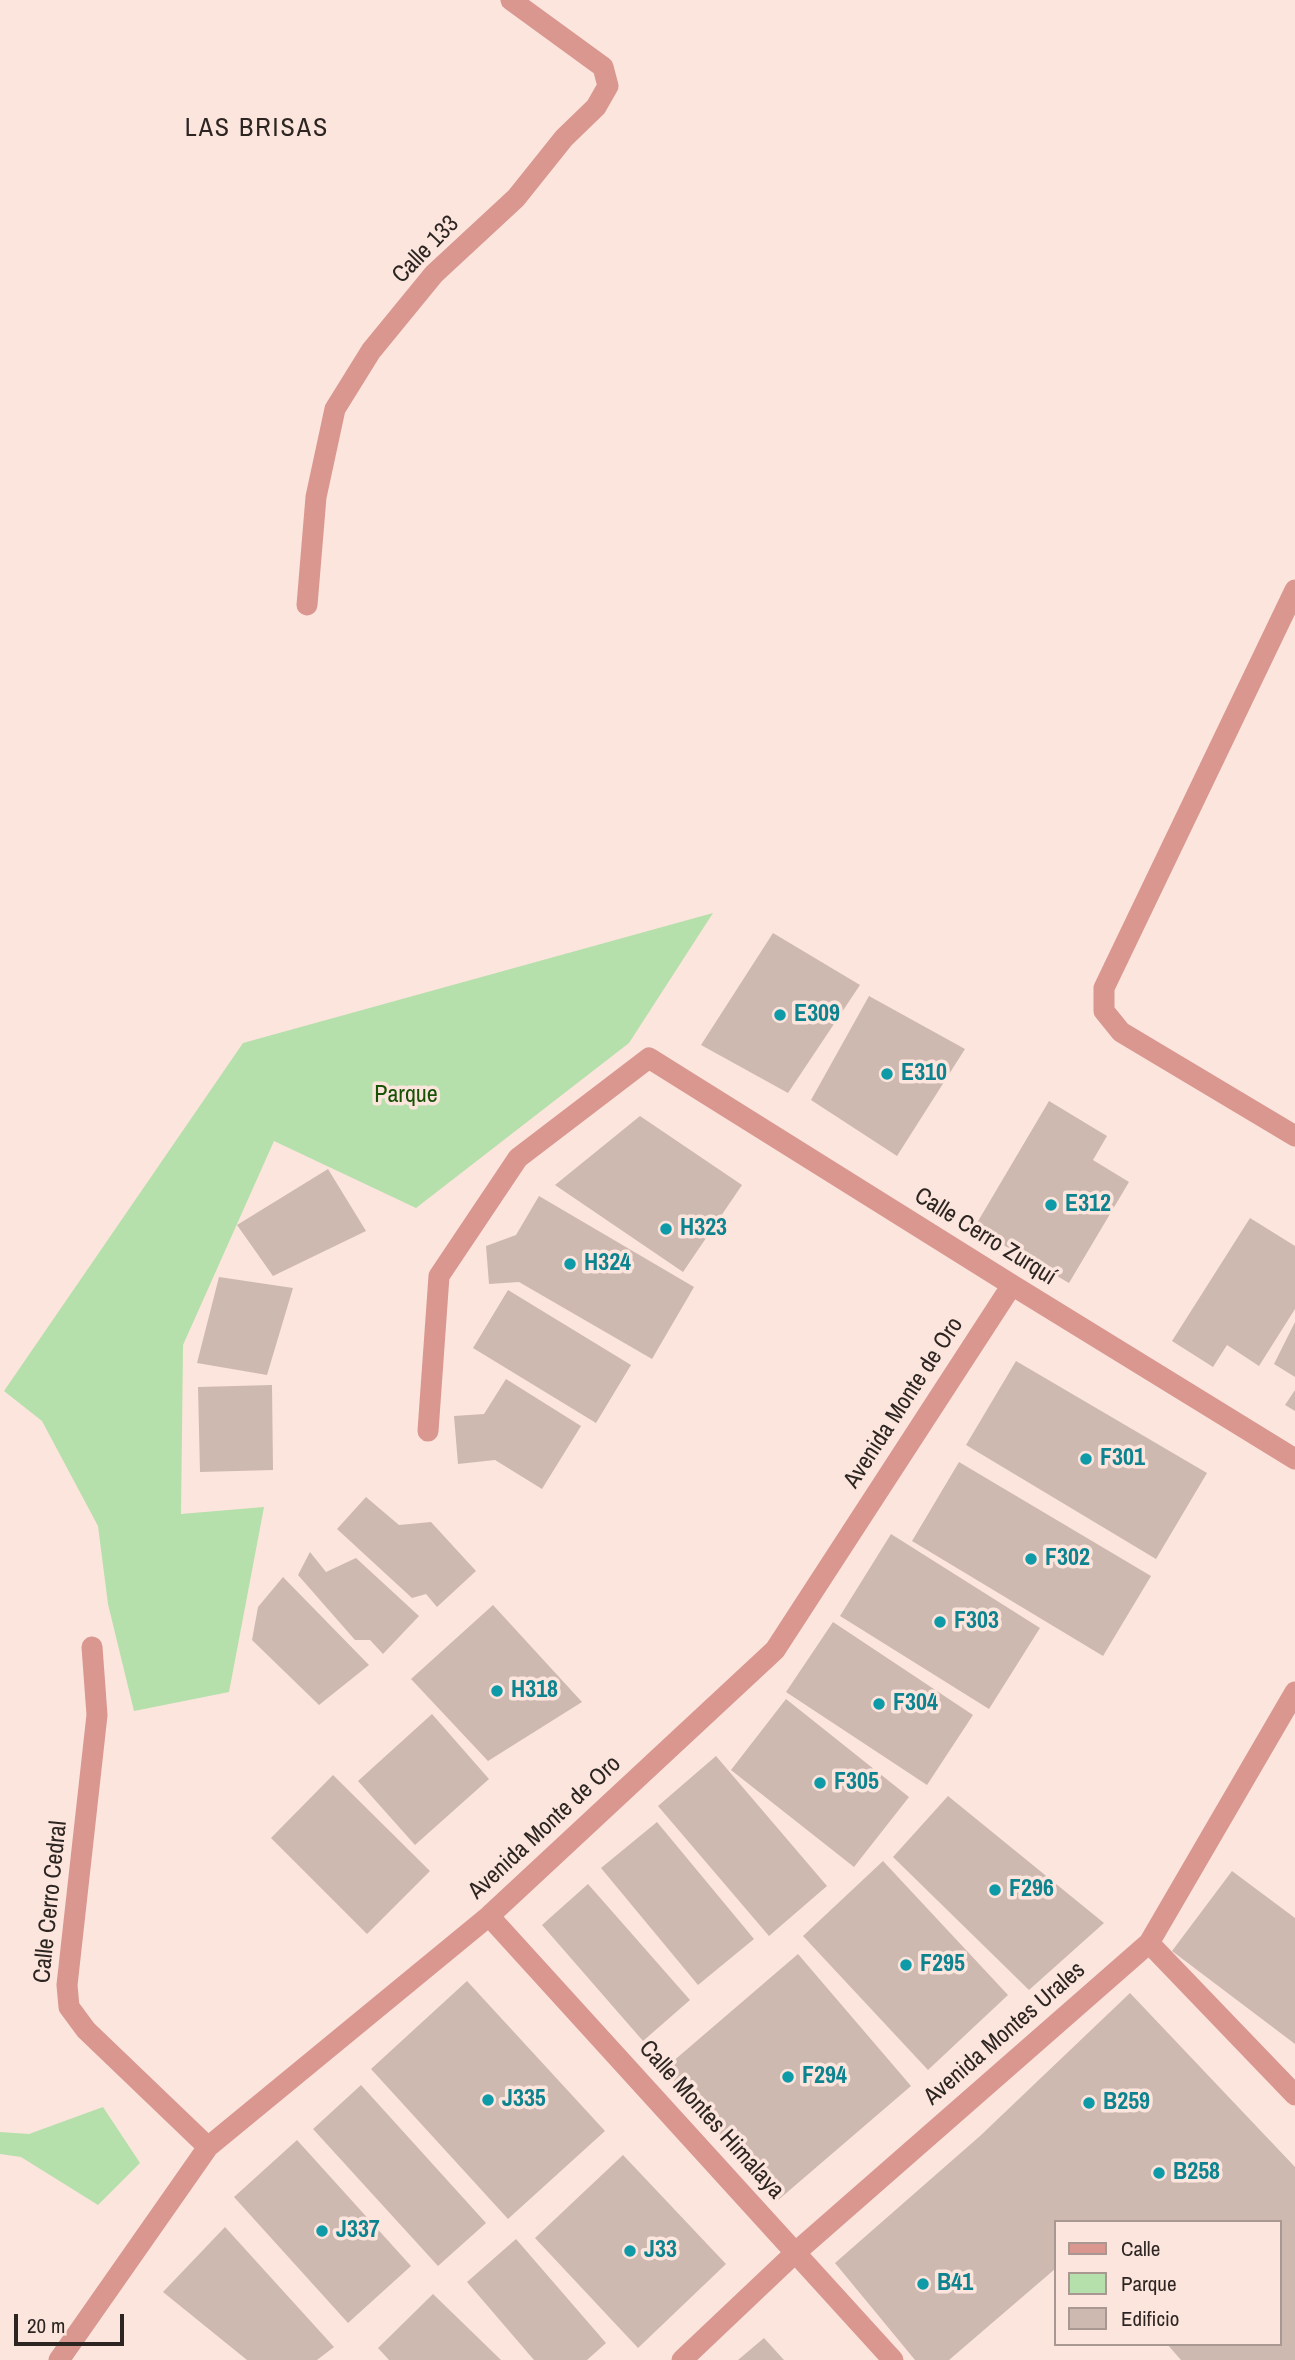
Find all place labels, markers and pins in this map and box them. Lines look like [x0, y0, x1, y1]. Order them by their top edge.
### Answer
place label: E309 [794, 1001, 840, 1029]
marker: E309 [772, 1007, 788, 1023]
place label: E310 [901, 1060, 947, 1088]
marker: E310 [879, 1066, 895, 1082]
place label: E312 [1065, 1191, 1111, 1219]
marker: E312 [1043, 1197, 1059, 1213]
place label: H323 [680, 1215, 727, 1243]
marker: H323 [658, 1221, 674, 1237]
place label: H324 [584, 1250, 631, 1278]
marker: H324 [562, 1256, 578, 1272]
place label: F301 [1100, 1445, 1145, 1473]
marker: F301 [1078, 1451, 1094, 1467]
place label: F302 [1045, 1545, 1090, 1573]
marker: F302 [1023, 1551, 1039, 1567]
place label: F303 [954, 1608, 999, 1636]
marker: F303 [932, 1614, 948, 1630]
place label: H318 [511, 1677, 558, 1705]
marker: H318 [489, 1683, 505, 1699]
place label: F304 [893, 1690, 938, 1718]
marker: F304 [871, 1696, 887, 1712]
place label: F305 [834, 1769, 879, 1797]
marker: F305 [812, 1775, 828, 1791]
place label: F296 [1009, 1876, 1054, 1904]
marker: F296 [987, 1882, 1003, 1898]
place label: F295 [920, 1951, 965, 1979]
marker: F295 [898, 1957, 914, 1973]
place label: F294 [802, 2063, 847, 2091]
marker: F294 [780, 2069, 796, 2085]
place label: J335 [502, 2086, 546, 2114]
place label: B259 [1103, 2089, 1150, 2117]
marker: J335 [480, 2092, 496, 2108]
marker: B259 [1081, 2095, 1097, 2111]
place label: B258 [1173, 2159, 1220, 2187]
marker: B258 [1151, 2165, 1167, 2181]
place label: J337 [336, 2217, 380, 2245]
marker: J337 [314, 2223, 330, 2239]
place label: J33 [644, 2237, 677, 2265]
marker: J33 [622, 2243, 638, 2259]
place label: B41 [937, 2270, 973, 2298]
marker: B41 [915, 2276, 931, 2292]

